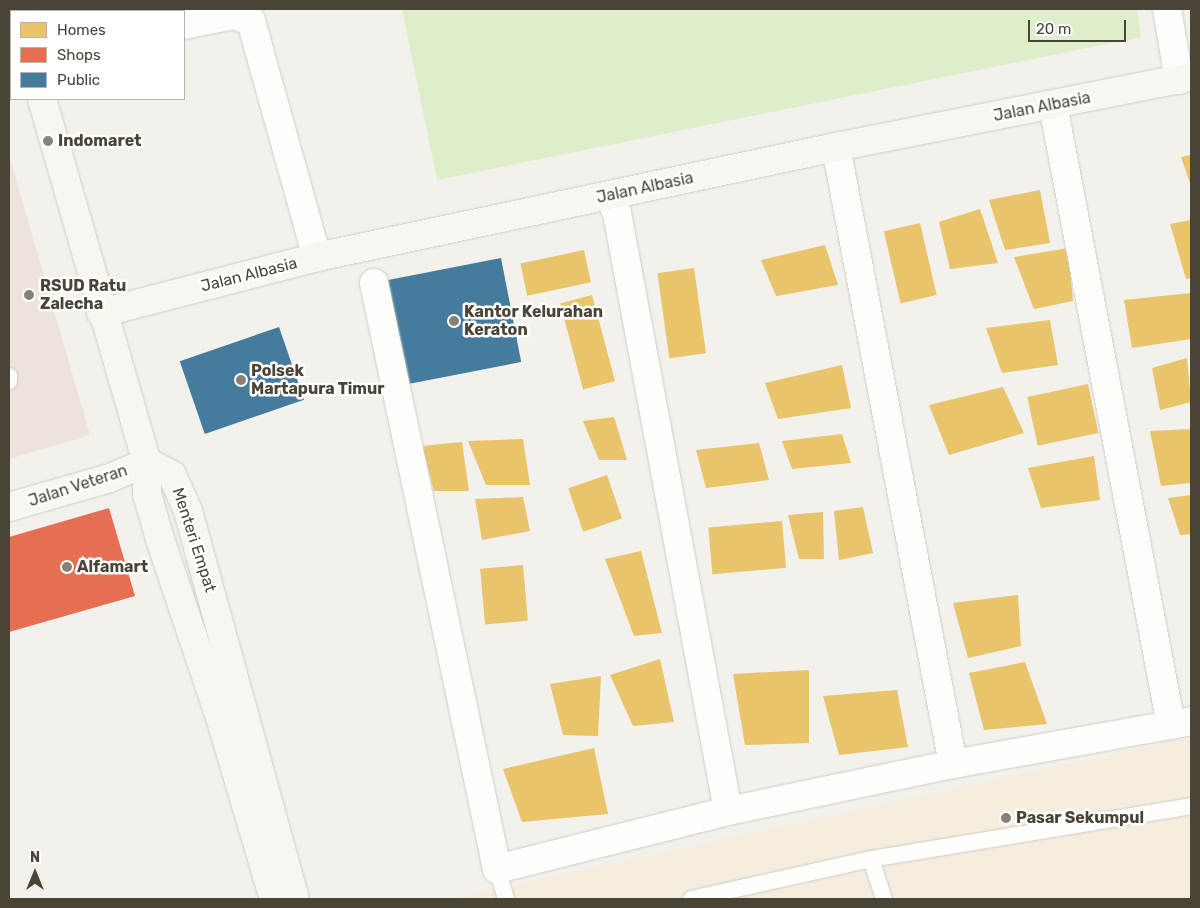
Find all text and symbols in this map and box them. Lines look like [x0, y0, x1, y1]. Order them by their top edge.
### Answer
legend [10, 10, 185, 100]
scale bar [1030, 10, 1128, 42]
text: 20 m [1036, 20, 1071, 38]
text: Homes [57, 21, 106, 39]
text: Shops [57, 46, 101, 64]
text: Public [57, 71, 100, 89]
street label: Jalan Albasia [992, 88, 1092, 126]
place label: Indomaret [58, 131, 142, 151]
marker: Indomaret [42, 135, 54, 147]
street label: Jalan Albasia [595, 168, 695, 208]
street label: Jalan Albasia [199, 254, 299, 296]
place label: RSUD Ratu Zalecha [40, 276, 126, 314]
marker: RSUD Ratu Zalecha [22, 288, 36, 302]
place label: Kantor Kelurahan Keraton [464, 302, 603, 340]
marker: Kantor Kelurahan Keraton [448, 315, 460, 327]
place label: Polsek Martapura Timur [251, 361, 385, 399]
marker: Polsek Martapura Timur [235, 374, 247, 386]
street label: Jalan Veteran [26, 461, 130, 511]
street label: Menteri Empat [168, 485, 220, 595]
place label: Alfamart [77, 557, 148, 577]
marker: Alfamart [61, 561, 73, 573]
place label: Pasar Sekumpul [1016, 808, 1144, 828]
marker: Pasar Sekumpul [1000, 812, 1012, 824]
north arrow [10, 848, 60, 898]
text: N [30, 849, 40, 866]

